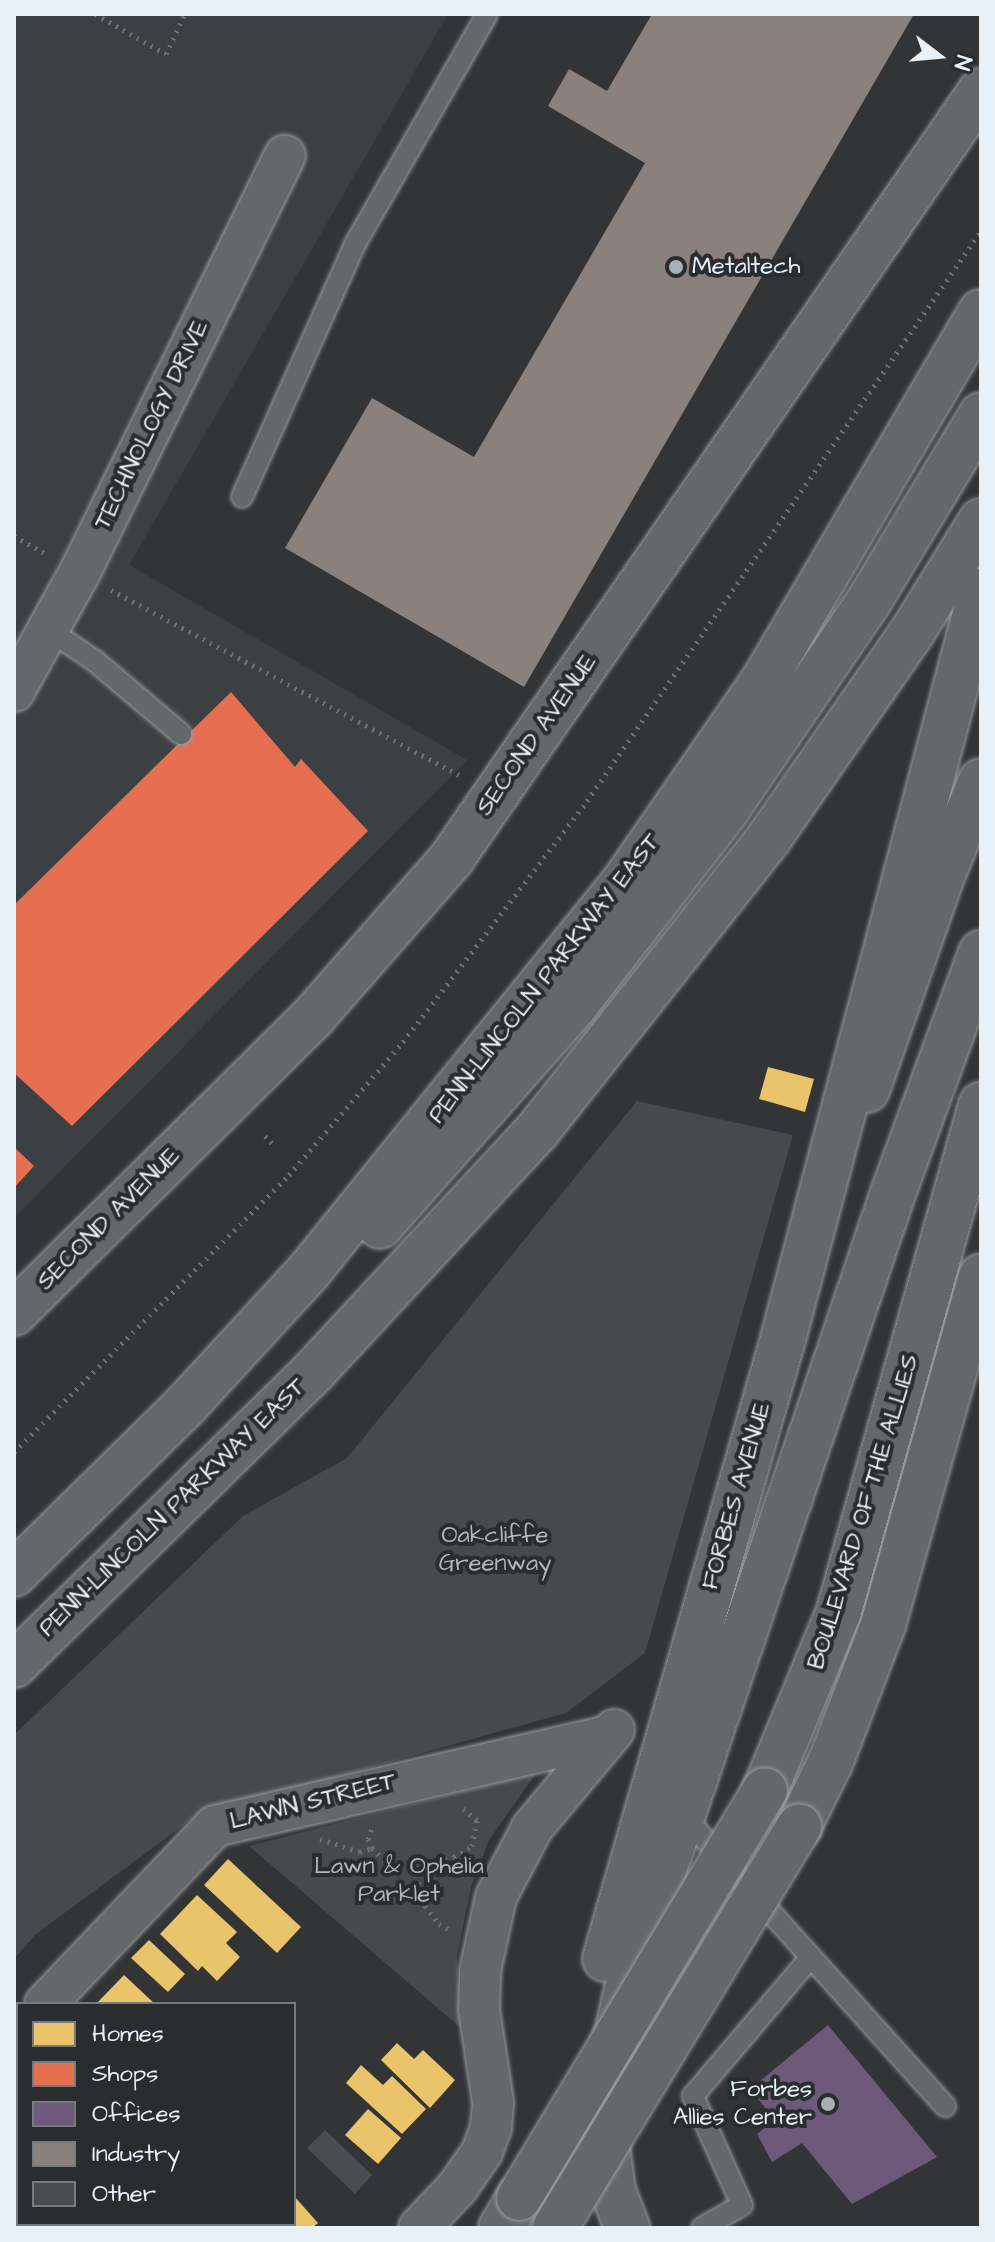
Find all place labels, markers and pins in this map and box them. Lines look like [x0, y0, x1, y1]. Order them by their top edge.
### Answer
place label: Metaltech [692, 253, 800, 281]
marker: Metaltech [667, 258, 685, 276]
place label: Forbes Allies Center [673, 2076, 812, 2132]
marker: Forbes Allies Center [819, 2095, 837, 2113]

